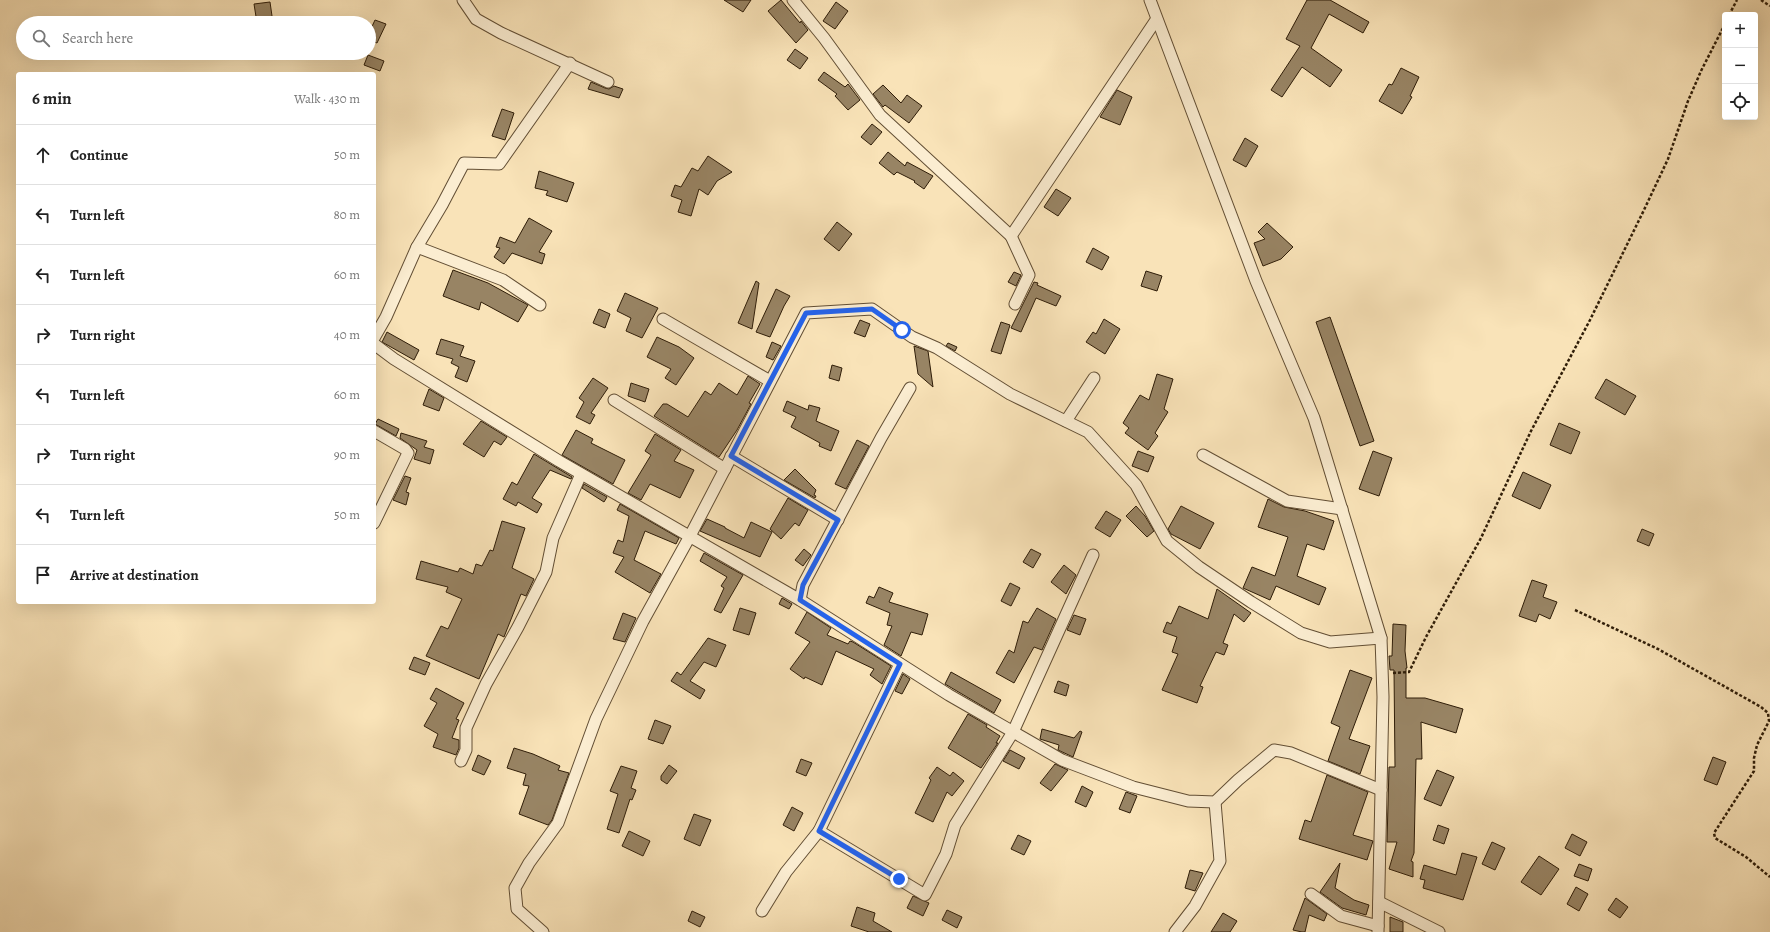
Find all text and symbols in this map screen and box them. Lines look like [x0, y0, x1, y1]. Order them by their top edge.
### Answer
map controls [1722, 12, 1758, 120]
button: + [1722, 12, 1758, 48]
search box [16, 16, 376, 60]
icon: search [30, 27, 52, 49]
text: Search here [62, 28, 133, 48]
button: − [1722, 48, 1758, 84]
button: locate [1722, 84, 1758, 120]
text: 6 min [32, 87, 72, 110]
text: Walk · 430 m [294, 90, 360, 107]
icon: ahead [32, 144, 54, 166]
text: Continue [70, 145, 128, 165]
text: 50 m [334, 146, 360, 163]
icon: left [32, 204, 54, 226]
text: Turn left [70, 205, 125, 225]
text: 80 m [333, 206, 360, 223]
icon: left [32, 264, 54, 286]
text: Turn left [70, 265, 125, 285]
text: 60 m [334, 266, 360, 283]
route start [893, 321, 911, 339]
icon: right [32, 324, 54, 346]
text: Turn right [70, 325, 135, 345]
text: 40 m [334, 326, 360, 343]
icon: left [32, 384, 54, 406]
text: Turn left [70, 385, 125, 405]
text: 60 m [334, 386, 360, 403]
icon: right [32, 444, 54, 466]
text: Turn right [70, 445, 135, 465]
text: 90 m [334, 446, 360, 463]
icon: left [32, 504, 54, 526]
text: Turn left [70, 505, 125, 525]
text: 50 m [334, 506, 360, 523]
icon: arrive [32, 564, 54, 586]
text: Arrive at destination [70, 565, 199, 585]
route end [890, 870, 908, 888]

